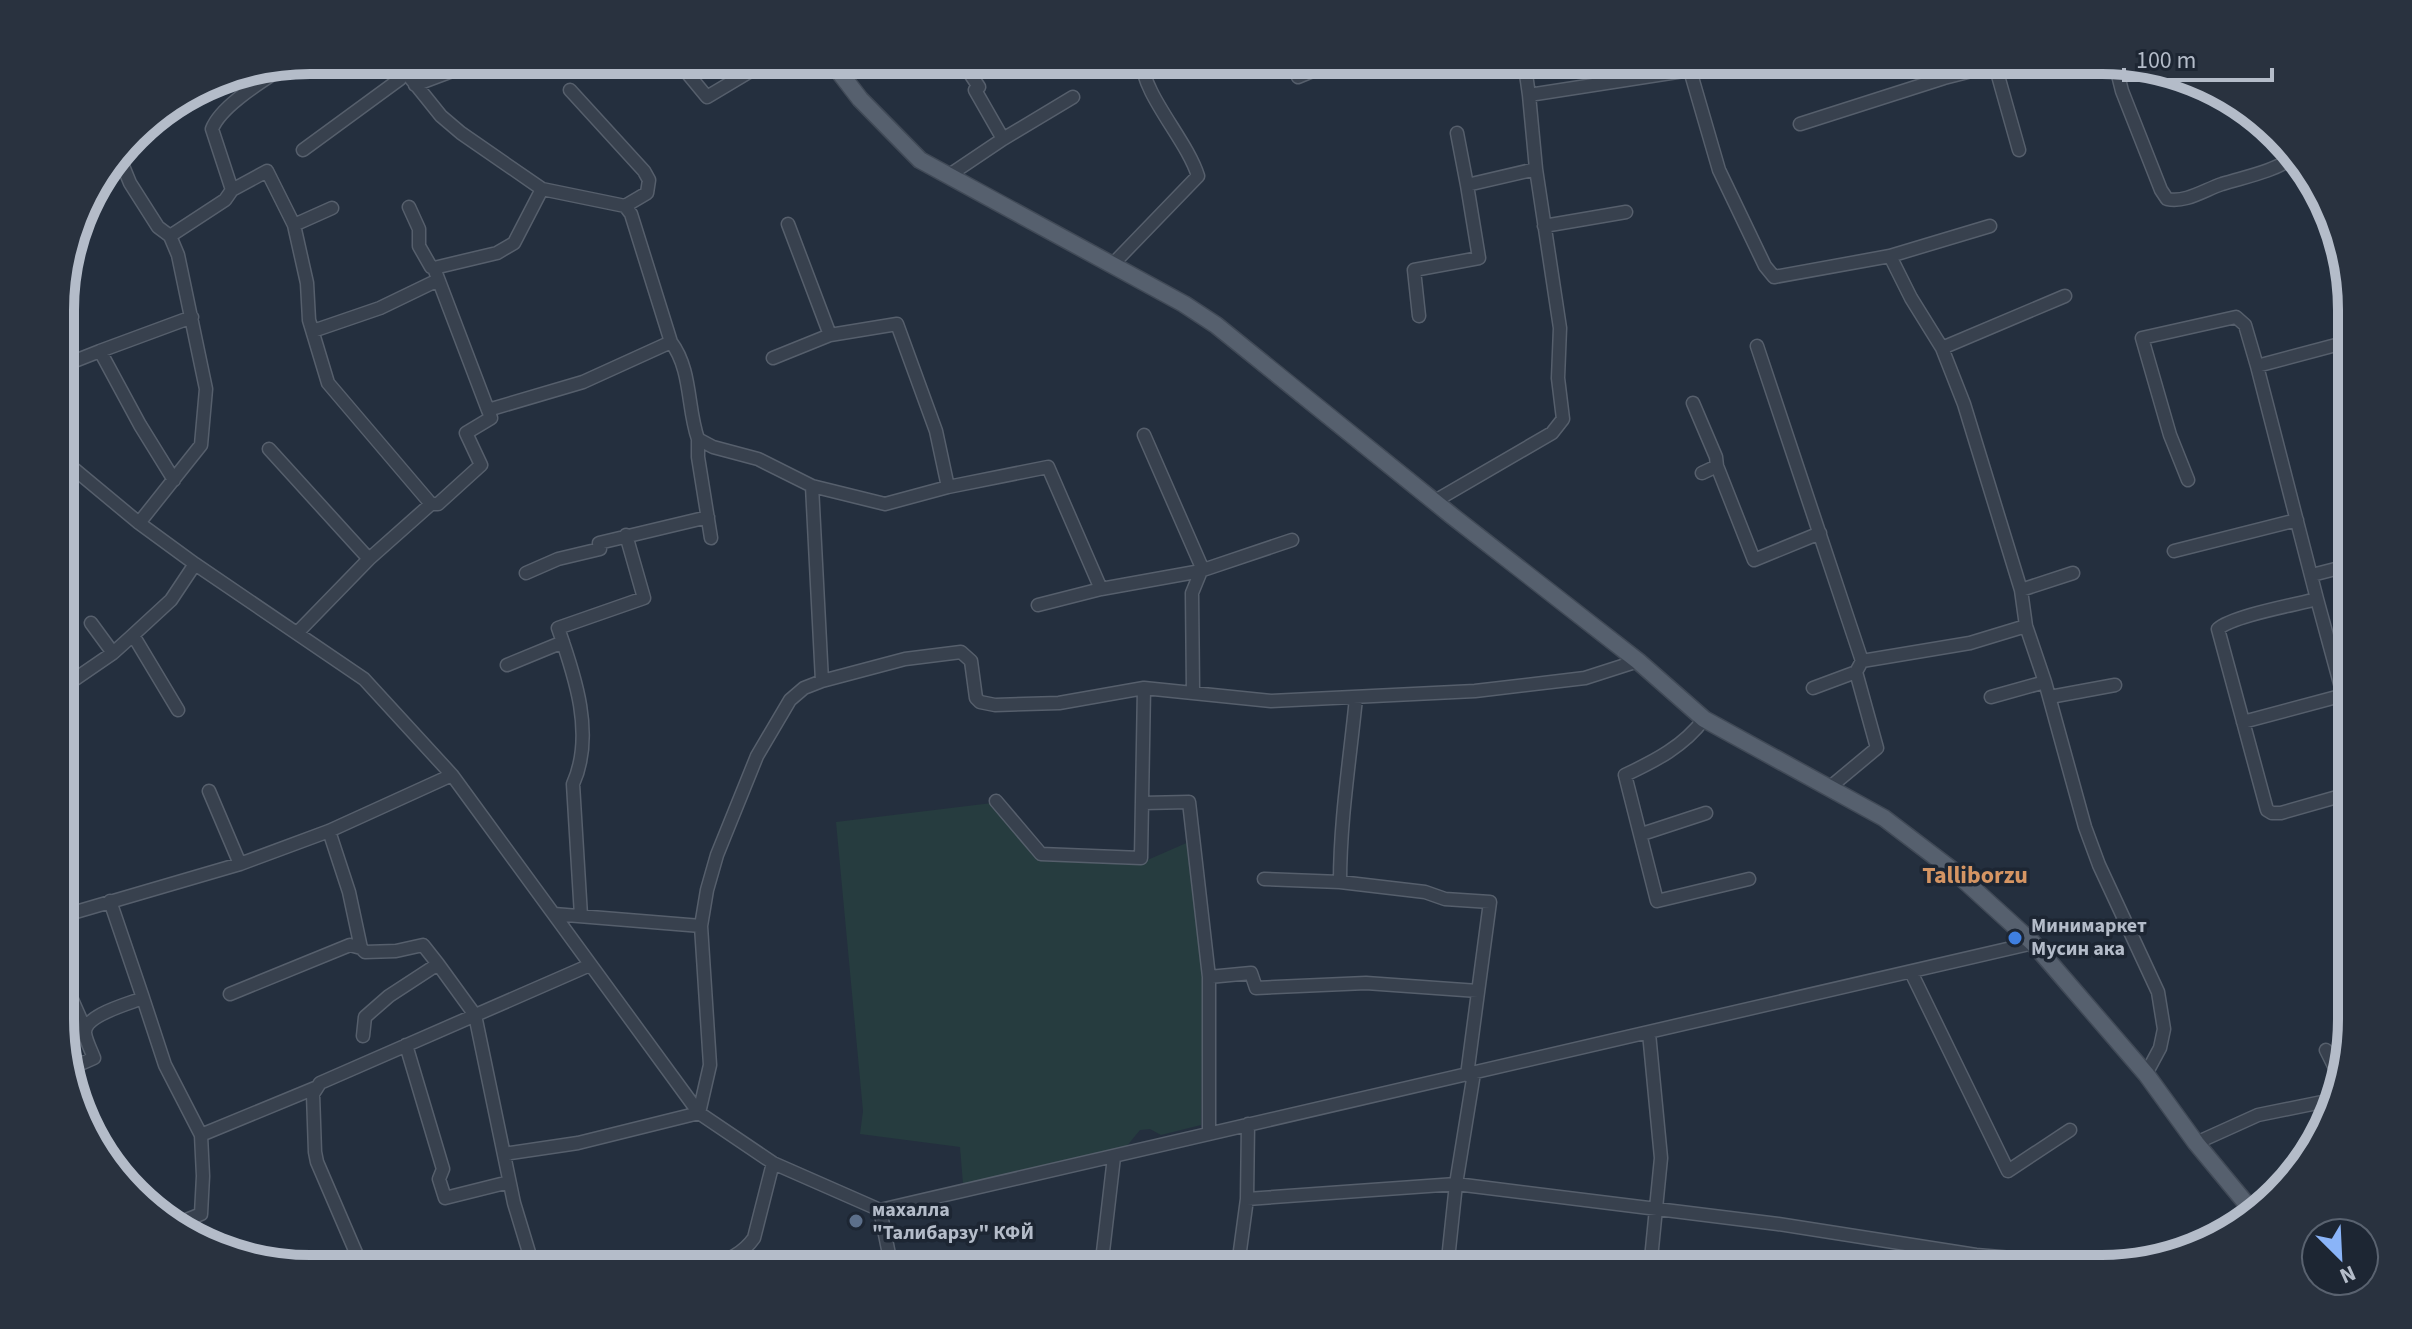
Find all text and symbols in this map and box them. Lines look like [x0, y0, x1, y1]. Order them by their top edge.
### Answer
scale bar [2124, 32, 2272, 82]
text: 100 m [2136, 43, 2196, 78]
district label: Talliborzu [1922, 858, 2028, 893]
place label: Минимаркет Мусин ака [2031, 912, 2147, 963]
marker: Минимаркет Мусин ака [2006, 929, 2024, 947]
place label: махалла "Талибарзу" КФЙ [872, 1196, 1034, 1247]
marker: махалла "Талибарзу" КФЙ [847, 1212, 865, 1230]
north arrow [2300, 1217, 2380, 1297]
text: N [2335, 1257, 2361, 1292]

